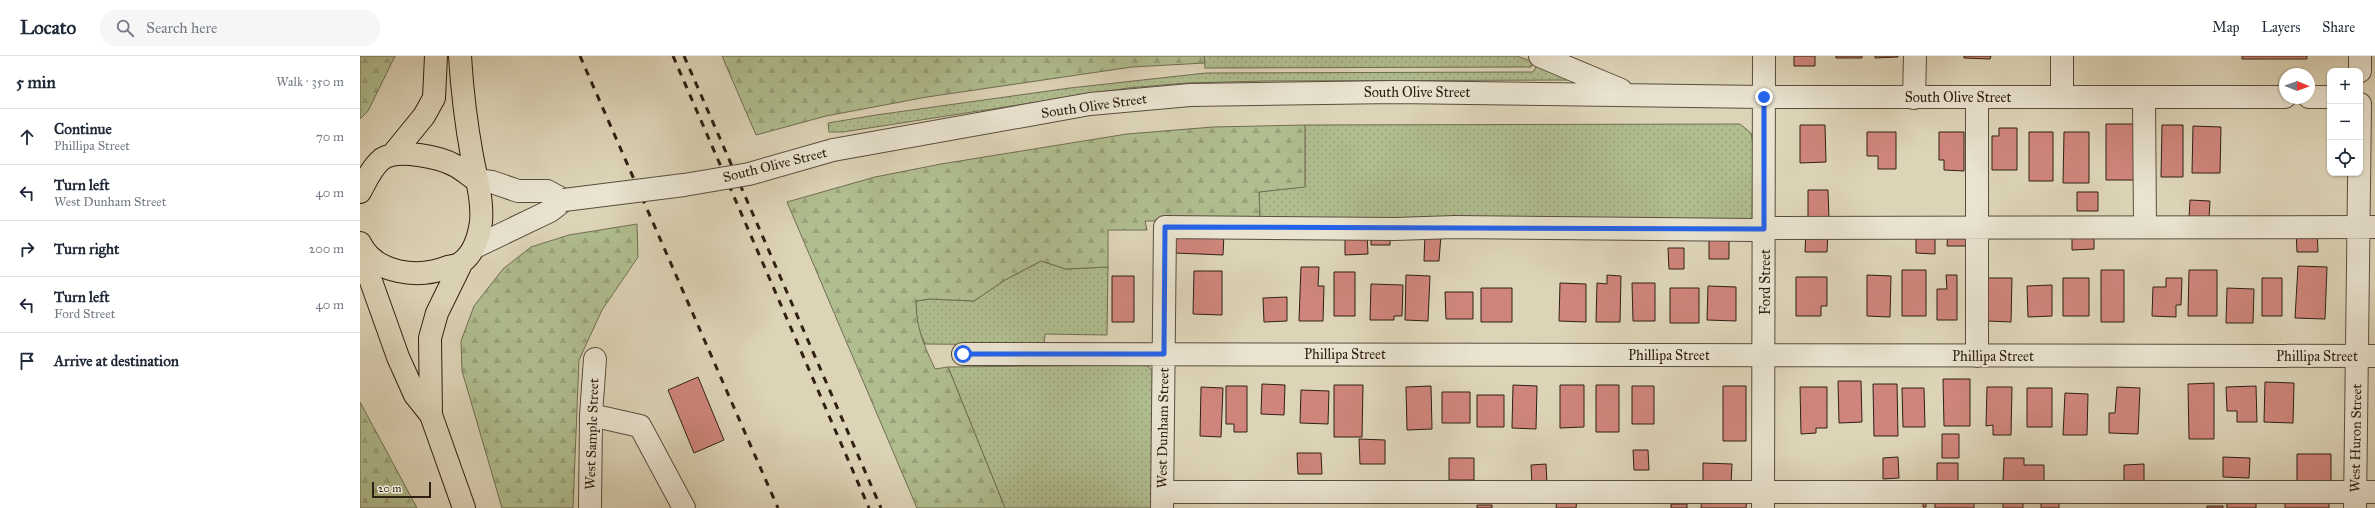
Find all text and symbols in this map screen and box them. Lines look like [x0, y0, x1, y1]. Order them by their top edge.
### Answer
search box [100, 10, 380, 46]
text: Locato [20, 16, 76, 39]
icon: search [114, 17, 136, 39]
text: Search here [146, 19, 217, 37]
text: Map [2212, 19, 2240, 36]
text: Layers [2262, 19, 2300, 36]
text: Share [2322, 19, 2355, 36]
north arrow [2279, 68, 2315, 104]
map controls [2327, 68, 2363, 176]
button: + [2327, 68, 2363, 104]
text: 5 min [16, 72, 56, 93]
text: Walk · 350 m [276, 74, 344, 90]
street label: South Olive Street [1364, 84, 1470, 101]
route end [1755, 88, 1773, 106]
street label: South Olive Street [1905, 89, 2011, 106]
street label: South Olive Street [1040, 90, 1148, 122]
button: − [2327, 104, 2363, 140]
text: Continue [54, 120, 112, 138]
icon: ahead [16, 126, 38, 148]
text: 70 m [316, 129, 344, 145]
text: Phillipa Street [54, 138, 130, 154]
button: locate [2327, 140, 2363, 176]
street label: South Olive Street [721, 144, 829, 186]
text: Turn left [54, 176, 110, 194]
icon: left [16, 182, 38, 204]
text: 40 m [315, 185, 344, 201]
text: West Dunham Street [54, 194, 166, 210]
icon: right [16, 238, 38, 260]
text: Turn right [54, 240, 119, 258]
text: 200 m [309, 241, 344, 257]
street label: Ford Street [1757, 249, 1774, 315]
text: Turn left [54, 288, 110, 306]
icon: left [16, 294, 38, 316]
text: 40 m [315, 297, 344, 313]
text: Ford Street [54, 306, 115, 322]
route start [954, 345, 972, 363]
street label: Phillipa Street [1304, 346, 1386, 363]
street label: Phillipa Street [1628, 347, 1710, 364]
street label: Phillipa Street [1952, 348, 2034, 365]
street label: Phillipa Street [2276, 348, 2358, 365]
icon: arrive [16, 350, 38, 372]
text: Arrive at destination [54, 352, 179, 370]
street label: West Dunham Street [1153, 367, 1173, 489]
street label: West Sample Street [582, 378, 602, 490]
street label: West Huron Street [2347, 383, 2365, 493]
scale bar [372, 480, 431, 499]
text: 20 m [378, 482, 401, 495]

